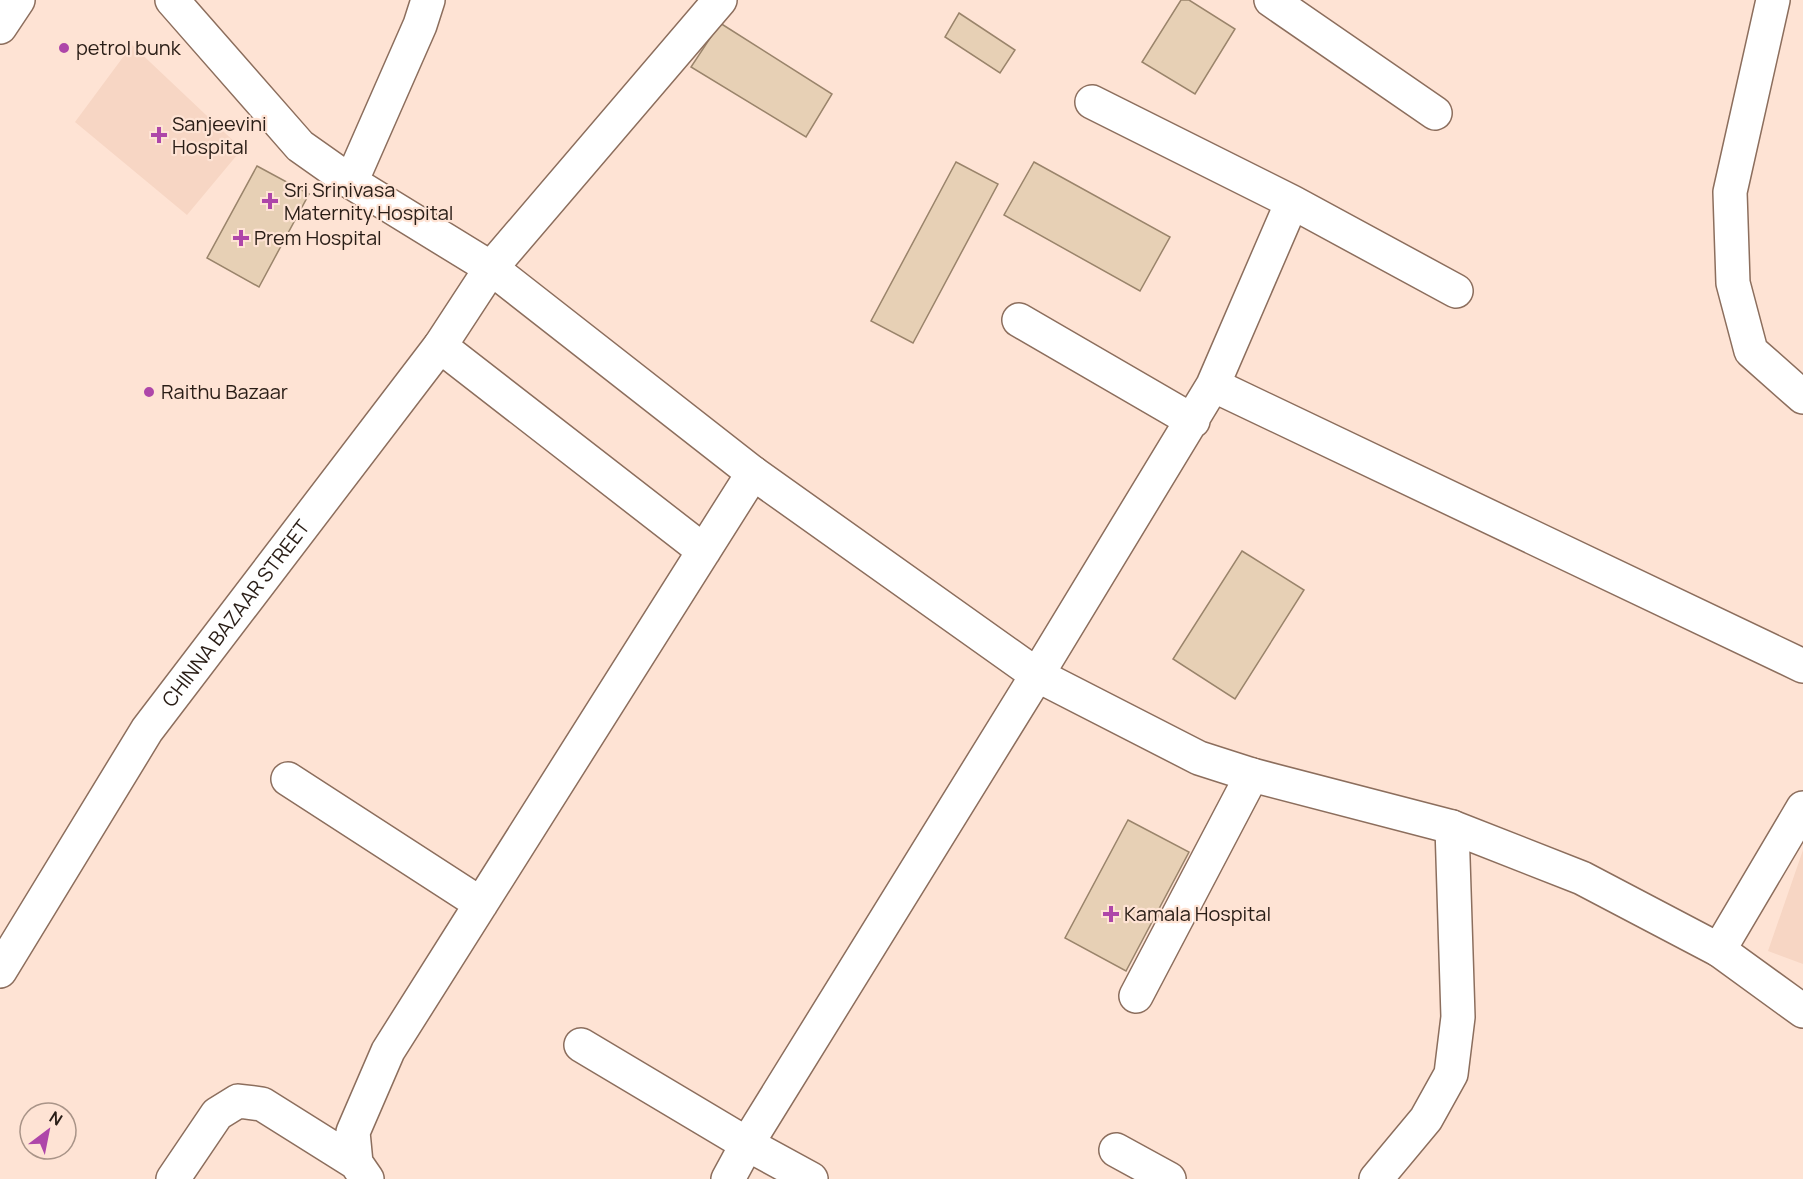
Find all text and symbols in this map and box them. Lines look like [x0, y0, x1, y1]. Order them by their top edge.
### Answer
place label: petrol bunk [76, 34, 182, 61]
marker: petrol bunk [57, 41, 71, 55]
place label: Sanjeevini Hospital [172, 110, 267, 160]
marker: Sanjeevini Hospital [150, 126, 168, 144]
place label: Sri Srinivasa Maternity Hospital [284, 176, 453, 226]
marker: Sri Srinivasa Maternity Hospital [261, 192, 279, 210]
place label: Prem Hospital [254, 224, 382, 251]
marker: Prem Hospital [232, 229, 250, 247]
place label: Raithu Bazaar [161, 378, 288, 405]
marker: Raithu Bazaar [142, 385, 156, 399]
street label: CHINNA BAZAAR STREET [156, 514, 316, 712]
place label: Kamala Hospital [1124, 900, 1271, 927]
marker: Kamala Hospital [1102, 905, 1120, 923]
north arrow [18, 1101, 78, 1161]
text: N [45, 1106, 67, 1131]

